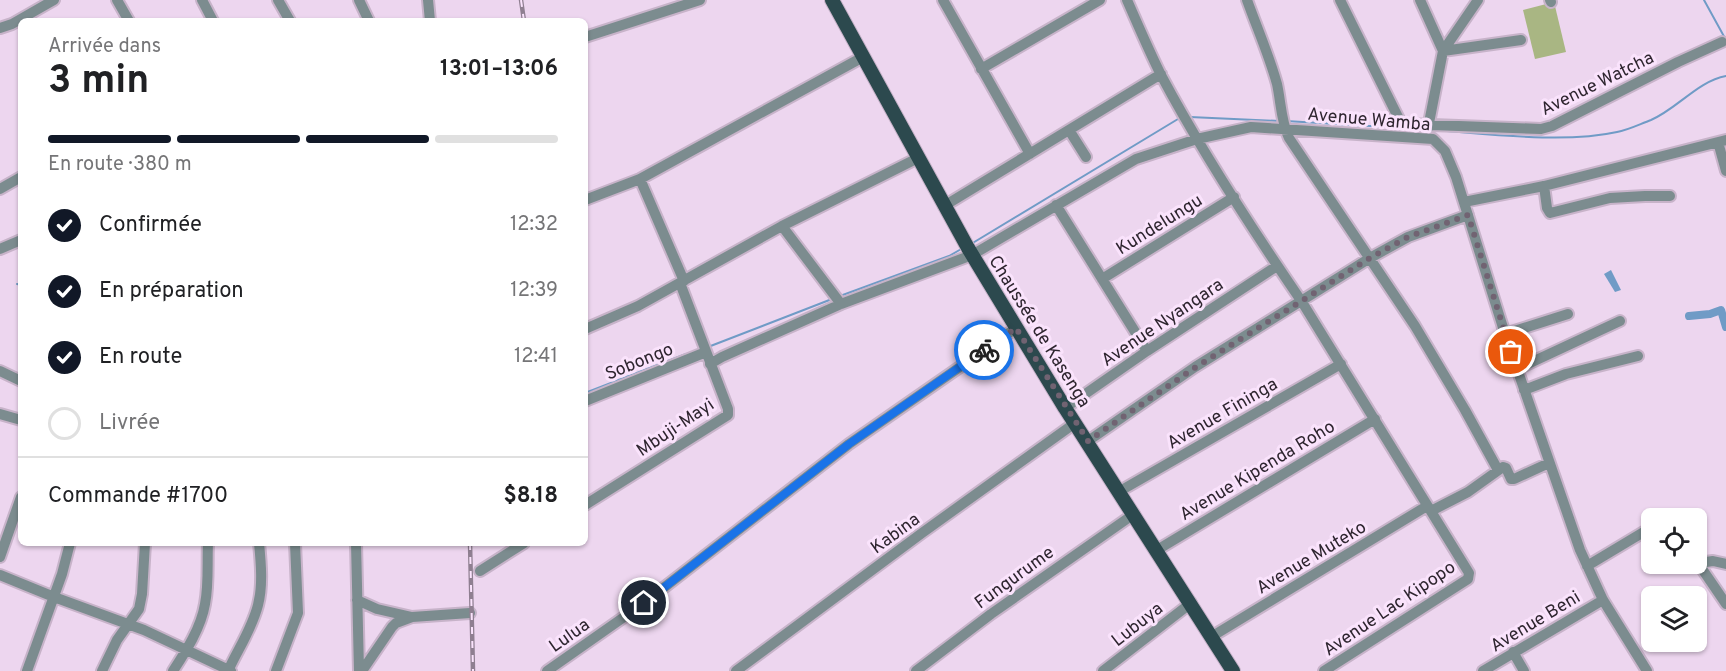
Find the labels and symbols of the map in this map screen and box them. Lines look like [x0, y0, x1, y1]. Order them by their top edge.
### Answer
street label: Avenue Watcha [1537, 47, 1658, 122]
street label: Avenue Wamba [1306, 104, 1431, 137]
street label: Kundelungu [1112, 190, 1207, 261]
street label: Chaussée de Kasenga [983, 251, 1095, 412]
street label: Avenue Nyangara [1097, 274, 1228, 373]
courier [954, 320, 1014, 380]
pin [1485, 326, 1536, 377]
street label: Sobongo [602, 338, 677, 386]
street label: Avenue Fininga [1163, 373, 1282, 455]
street label: Mbuji-Mayi [633, 394, 719, 463]
street label: Avenue Kipenda Roho [1176, 416, 1340, 527]
street label: Kabina [867, 509, 925, 560]
street label: Avenue Muteko [1253, 516, 1371, 600]
street label: Fungurume [971, 542, 1059, 615]
street label: Avenue Lac Kipopo [1319, 556, 1460, 662]
pin [618, 577, 669, 628]
street label: Avenue Beni [1487, 586, 1585, 658]
street label: Lubuya [1107, 598, 1168, 652]
street label: Lulua [545, 614, 595, 658]

